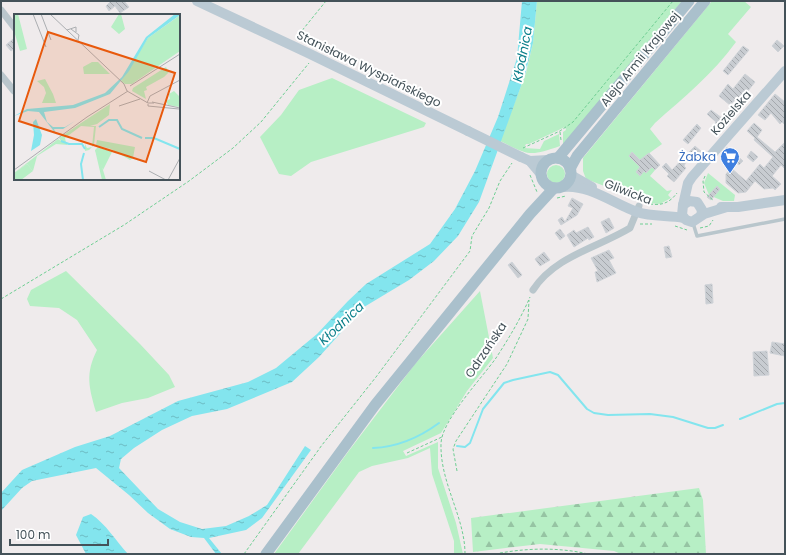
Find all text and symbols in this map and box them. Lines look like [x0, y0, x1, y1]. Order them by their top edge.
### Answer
street label: Aleja Armii Krajowej [596, 8, 683, 110]
inset map [14, 14, 180, 180]
water label: Kłodnica [508, 24, 537, 84]
street label: Stanisława Wyspiańskiego [294, 26, 445, 111]
street label: Kozielska [706, 87, 755, 139]
supermarket icon: Żabka [719, 146, 741, 174]
place label: Żabka [679, 148, 716, 165]
street label: Gliwicka [602, 175, 654, 208]
water label: Kłodnica [314, 297, 369, 350]
street label: Odrzańska [461, 319, 510, 381]
scale bar [10, 521, 108, 547]
text: 100 m [16, 526, 50, 543]

